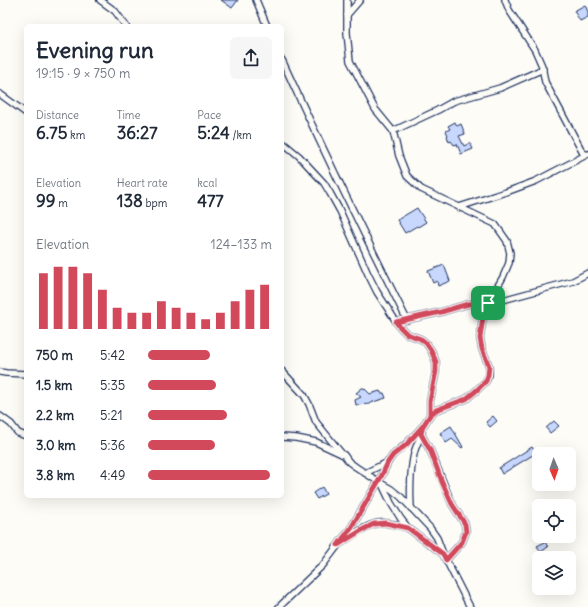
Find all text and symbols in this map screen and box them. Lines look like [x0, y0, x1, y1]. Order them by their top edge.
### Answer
text: Evening run [36, 36, 154, 64]
button: share [230, 37, 272, 79]
text: 19:15 · 9 × 750 m [36, 65, 130, 82]
text: Distance [36, 108, 79, 122]
text: Time [117, 108, 140, 122]
text: Pace [197, 108, 221, 122]
text: 6.75 [36, 122, 67, 144]
text: 36:27 [117, 122, 158, 144]
text: 5:24 [197, 122, 230, 144]
text: km [67, 128, 85, 142]
text: /km [230, 128, 252, 142]
text: Elevation [36, 176, 81, 190]
text: Heart rate [117, 176, 168, 190]
text: kcal [197, 176, 217, 190]
text: 99 [36, 190, 56, 212]
text: 138 [117, 190, 143, 212]
text: 477 [197, 190, 224, 212]
text: m [56, 196, 68, 210]
text: bpm [143, 196, 167, 210]
text: Elevation [36, 236, 89, 253]
text: 124–133 m [211, 236, 272, 253]
pin [471, 286, 505, 320]
icon: arrive [477, 292, 499, 314]
text: 750 m [36, 347, 73, 364]
text: 5:42 [100, 347, 125, 364]
text: 1.5 km [36, 377, 72, 394]
text: 5:35 [100, 377, 125, 394]
text: 2.2 km [36, 407, 74, 424]
text: 5:21 [100, 407, 123, 424]
text: 3.0 km [36, 437, 76, 454]
text: 5:36 [100, 437, 125, 454]
north arrow [532, 447, 576, 491]
map controls [532, 447, 576, 595]
text: 3.8 km [36, 467, 75, 484]
text: 4:49 [100, 467, 125, 484]
button: locate [532, 499, 576, 543]
button: layers [532, 551, 576, 595]

